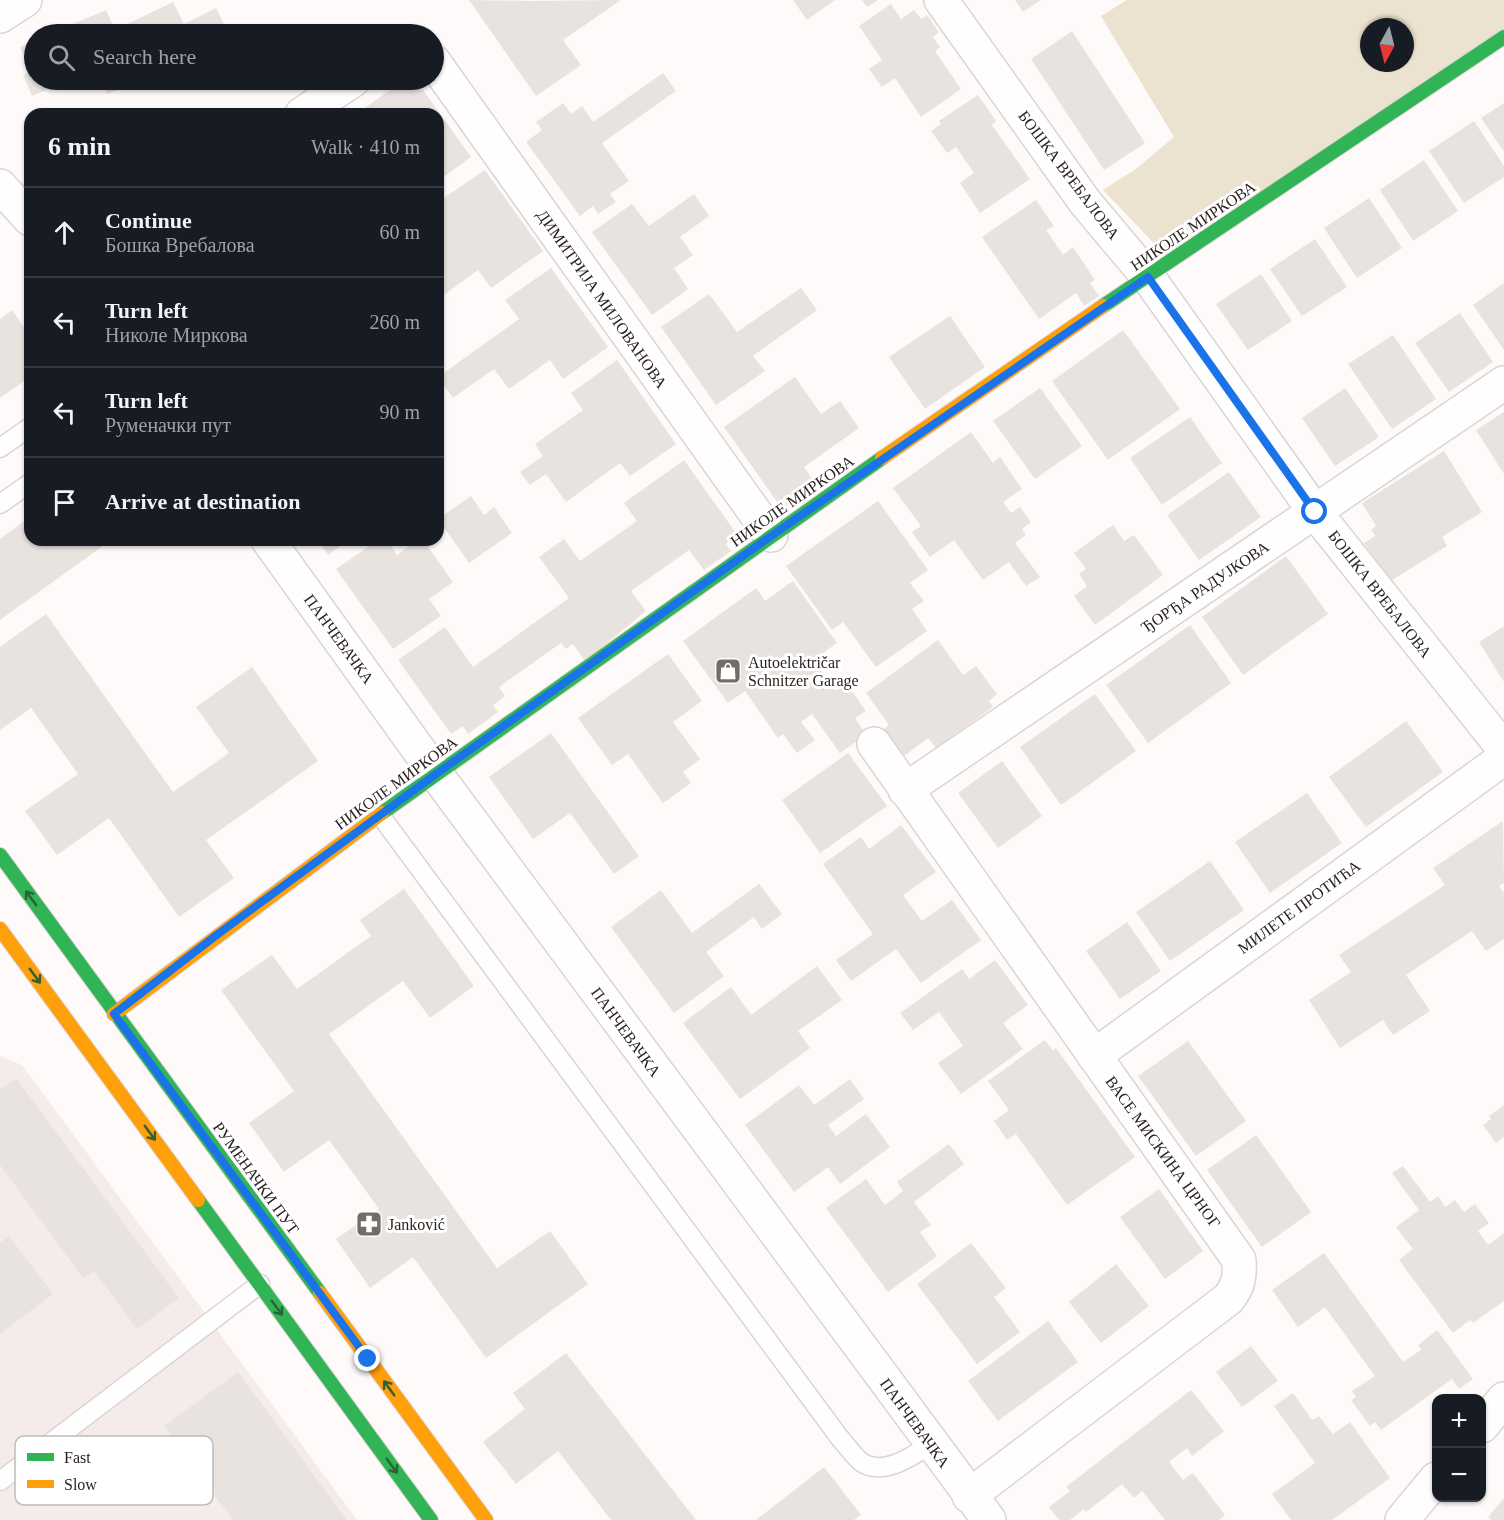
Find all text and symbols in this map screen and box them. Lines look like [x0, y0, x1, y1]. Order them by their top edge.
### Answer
north arrow [1360, 18, 1414, 72]
search box [24, 24, 444, 90]
icon: search [45, 41, 78, 74]
text: Search here [93, 44, 196, 69]
street label: БОШКА ВРЕБАЛОВА [1015, 107, 1123, 243]
text: 6 min [48, 132, 111, 161]
text: Walk · 410 m [311, 136, 420, 158]
street label: НИКОЛЕ МИРКОВА [1128, 178, 1259, 274]
street label: ДИМИТРИЈА МИЛОВАНОВА [533, 206, 671, 392]
text: Continue [105, 208, 192, 233]
icon: ahead [48, 216, 81, 249]
text: 60 m [379, 221, 420, 243]
text: Бошка Вребалова [105, 234, 255, 256]
text: Turn left [105, 298, 188, 323]
icon: left [48, 306, 81, 339]
text: 260 m [369, 311, 420, 333]
text: Николе Миркова [105, 324, 248, 346]
text: Turn left [105, 388, 188, 413]
icon: left [48, 396, 81, 429]
text: 90 m [379, 401, 420, 423]
text: Руменачки пут [105, 414, 231, 436]
street label: НИКОЛЕ МИРКОВА [727, 452, 857, 550]
icon: arrive [48, 486, 81, 519]
text: Arrive at destination [105, 489, 301, 514]
route start [1301, 498, 1327, 524]
street label: БОШКА ВРЕБАЛОВА [1325, 527, 1435, 661]
street label: ЂОРЂА РАДУЈКОВА [1138, 538, 1273, 637]
street label: ПАНЧЕВАЧКА [301, 591, 377, 687]
place label: Autoelektričar Schnitzer Garage [748, 654, 859, 690]
shop icon: Autoelektričar Schnitzer Garage [713, 656, 743, 686]
street label: НИКОЛЕ МИРКОВА [332, 733, 461, 833]
street label: МИЛЕТЕ ПРОТИЋА [1235, 857, 1364, 957]
one-way arrow [25, 891, 37, 907]
one-way arrow [28, 967, 41, 983]
street label: ПАНЧЕВАЧКА [588, 984, 664, 1080]
street label: ВАСЕ МИСКИНА ЦРНОГ [1101, 1073, 1224, 1232]
street label: РУМЕНАЧКИ ПУТ [210, 1119, 302, 1237]
one-way arrow [143, 1125, 156, 1141]
pharmacy icon: Janković [354, 1209, 384, 1239]
place label: Janković [388, 1216, 445, 1233]
one-way arrow [271, 1299, 283, 1315]
route end [354, 1345, 380, 1371]
street label: ПАНЧЕВАЧКА [877, 1375, 953, 1471]
one-way arrow [383, 1381, 396, 1397]
map controls [1432, 1394, 1486, 1502]
button: + [1432, 1394, 1486, 1448]
legend [15, 1436, 213, 1505]
button: − [1432, 1448, 1486, 1502]
text: Fast [64, 1449, 91, 1466]
one-way arrow [385, 1457, 398, 1473]
text: Slow [64, 1476, 97, 1493]

